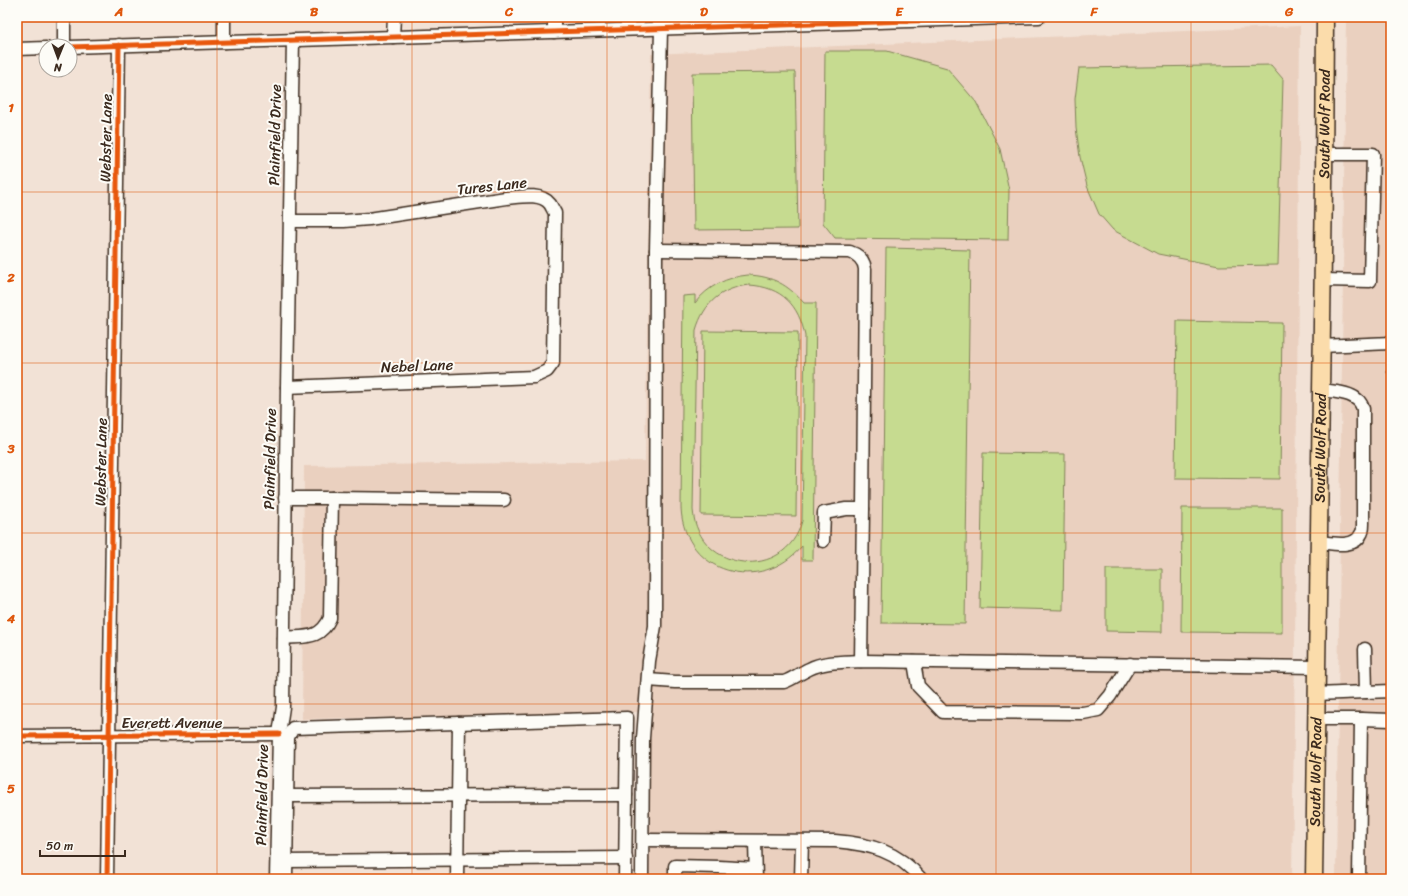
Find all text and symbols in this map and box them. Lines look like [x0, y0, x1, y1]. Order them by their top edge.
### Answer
text: A [114, 0, 123, 23]
text: B [310, 0, 319, 23]
text: C [504, 0, 514, 23]
text: D [700, 0, 708, 23]
text: E [895, 0, 904, 23]
text: F [1089, 0, 1098, 23]
text: G [1284, 0, 1294, 23]
north arrow [38, 38, 78, 78]
text: N [53, 58, 63, 77]
street label: South Wolf Road [1311, 68, 1338, 179]
street label: Plainfield Drive [261, 84, 289, 186]
street label: Webster Lane [92, 93, 120, 182]
text: 1 [8, 96, 14, 119]
street label: Tures Lane [456, 169, 528, 203]
text: 2 [6, 266, 15, 289]
street label: Nebel Lane [380, 352, 454, 380]
street label: South Wolf Road [1306, 392, 1334, 503]
street label: Plainfield Drive [256, 408, 284, 510]
street label: Webster Lane [87, 417, 115, 506]
text: 3 [6, 437, 15, 460]
text: 4 [6, 607, 16, 630]
street label: Everett Avenue [121, 710, 223, 736]
street label: South Wolf Road [1302, 716, 1329, 827]
street label: Plainfield Drive [248, 744, 276, 846]
text: 5 [7, 777, 15, 800]
scale bar [40, 832, 125, 858]
text: 50 m [46, 835, 73, 857]

